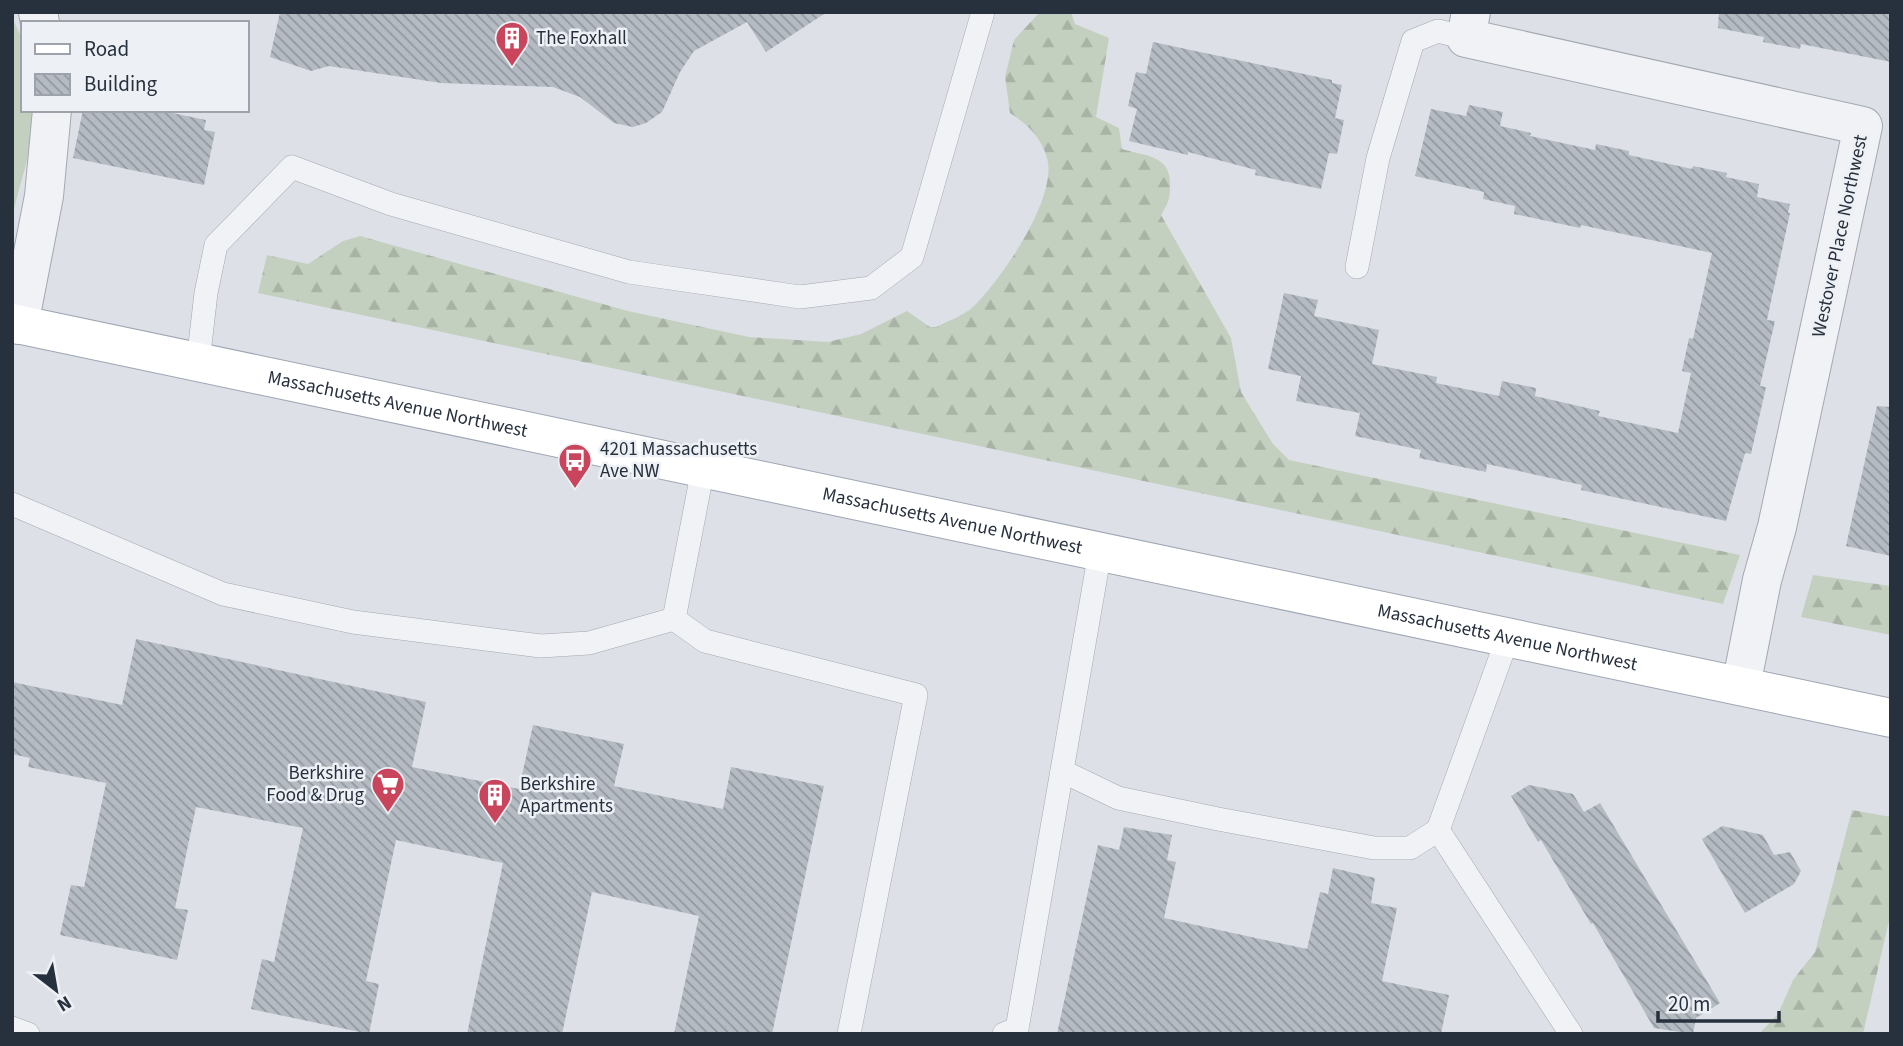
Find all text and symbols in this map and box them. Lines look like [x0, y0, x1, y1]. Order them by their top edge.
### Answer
building icon: The Foxhall [493, 19, 531, 68]
legend [21, 21, 248, 112]
place label: The Foxhall [536, 25, 627, 52]
text: Road [84, 34, 129, 64]
text: Building [84, 69, 158, 99]
street label: Westover Place Northwest [1805, 132, 1875, 340]
street label: Massachusetts Avenue Northwest [265, 364, 531, 445]
place label: 4201 Massachusetts Ave NW [600, 436, 757, 485]
bus stop icon: 4201 Massachusetts Ave NW [556, 441, 594, 490]
street label: Massachusetts Avenue Northwest [820, 480, 1085, 561]
street label: Massachusetts Avenue Northwest [1375, 597, 1640, 678]
place label: Berkshire Food & Drug [266, 760, 364, 809]
supermarket icon: Berkshire Food & Drug [369, 765, 407, 814]
place label: Berkshire Apartments [520, 771, 613, 820]
building icon: Berkshire Apartments [476, 776, 514, 825]
north arrow [21, 955, 91, 1025]
scale bar [1658, 979, 1779, 1023]
text: N [52, 988, 76, 1018]
text: 20 m [1668, 989, 1710, 1019]

